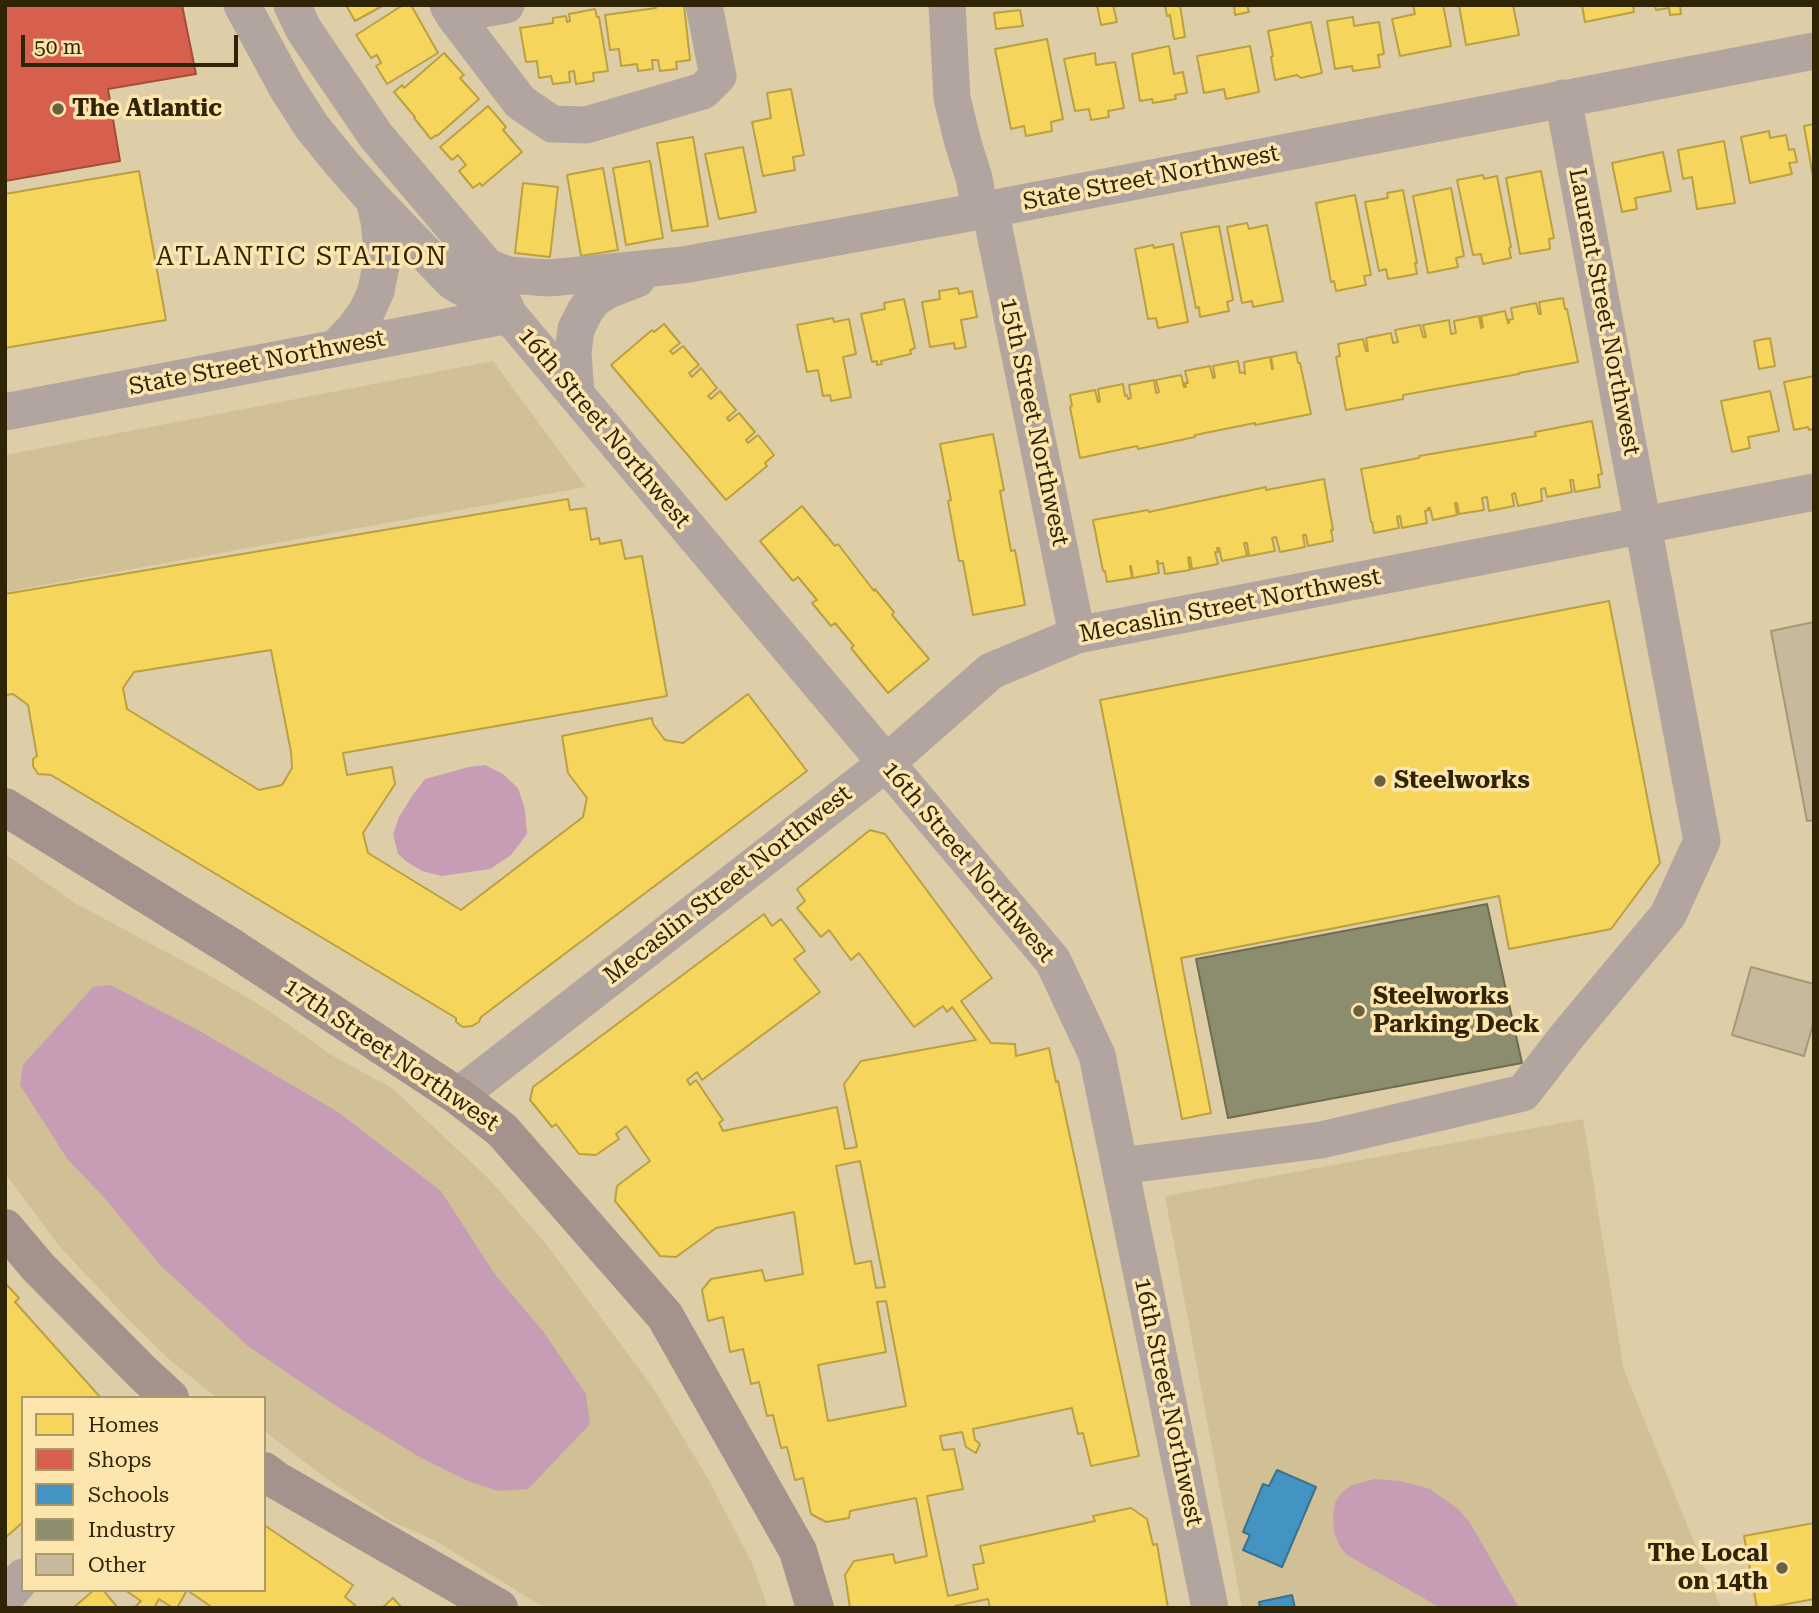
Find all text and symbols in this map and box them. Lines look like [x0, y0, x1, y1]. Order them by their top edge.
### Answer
scale bar [24, 21, 242, 65]
text: 50 m [34, 35, 82, 59]
place label: The Atlantic [72, 95, 222, 123]
marker: The Atlantic [50, 101, 66, 117]
street label: State Street Northwest [1020, 139, 1282, 217]
street label: Laurent Street Northwest [1562, 166, 1646, 458]
district label: ATLANTIC STATION [158, 241, 446, 273]
street label: 15th Street Northwest [994, 295, 1074, 549]
street label: 16th Street Northwest [512, 322, 696, 534]
street label: State Street Northwest [126, 324, 388, 402]
street label: Mecaslin Street Northwest [1077, 563, 1383, 649]
street label: 16th Street Northwest [876, 756, 1060, 968]
place label: Steelworks [1394, 767, 1530, 795]
marker: Steelworks [1372, 773, 1388, 789]
street label: Mecaslin Street Northwest [598, 779, 858, 991]
street label: 17th Street Northwest [278, 972, 504, 1138]
place label: Steelworks Parking Deck [1373, 983, 1539, 1039]
marker: Steelworks Parking Deck [1351, 1003, 1367, 1019]
street label: 16th Street Northwest [1128, 1275, 1208, 1529]
legend [21, 1396, 266, 1592]
text: Homes [88, 1413, 159, 1437]
text: Shops [88, 1448, 151, 1472]
text: Schools [88, 1483, 169, 1507]
text: Industry [88, 1518, 175, 1542]
place label: The Local on 14th [1647, 1540, 1768, 1596]
text: Other [88, 1553, 146, 1577]
marker: The Local on 14th [1774, 1560, 1790, 1576]

